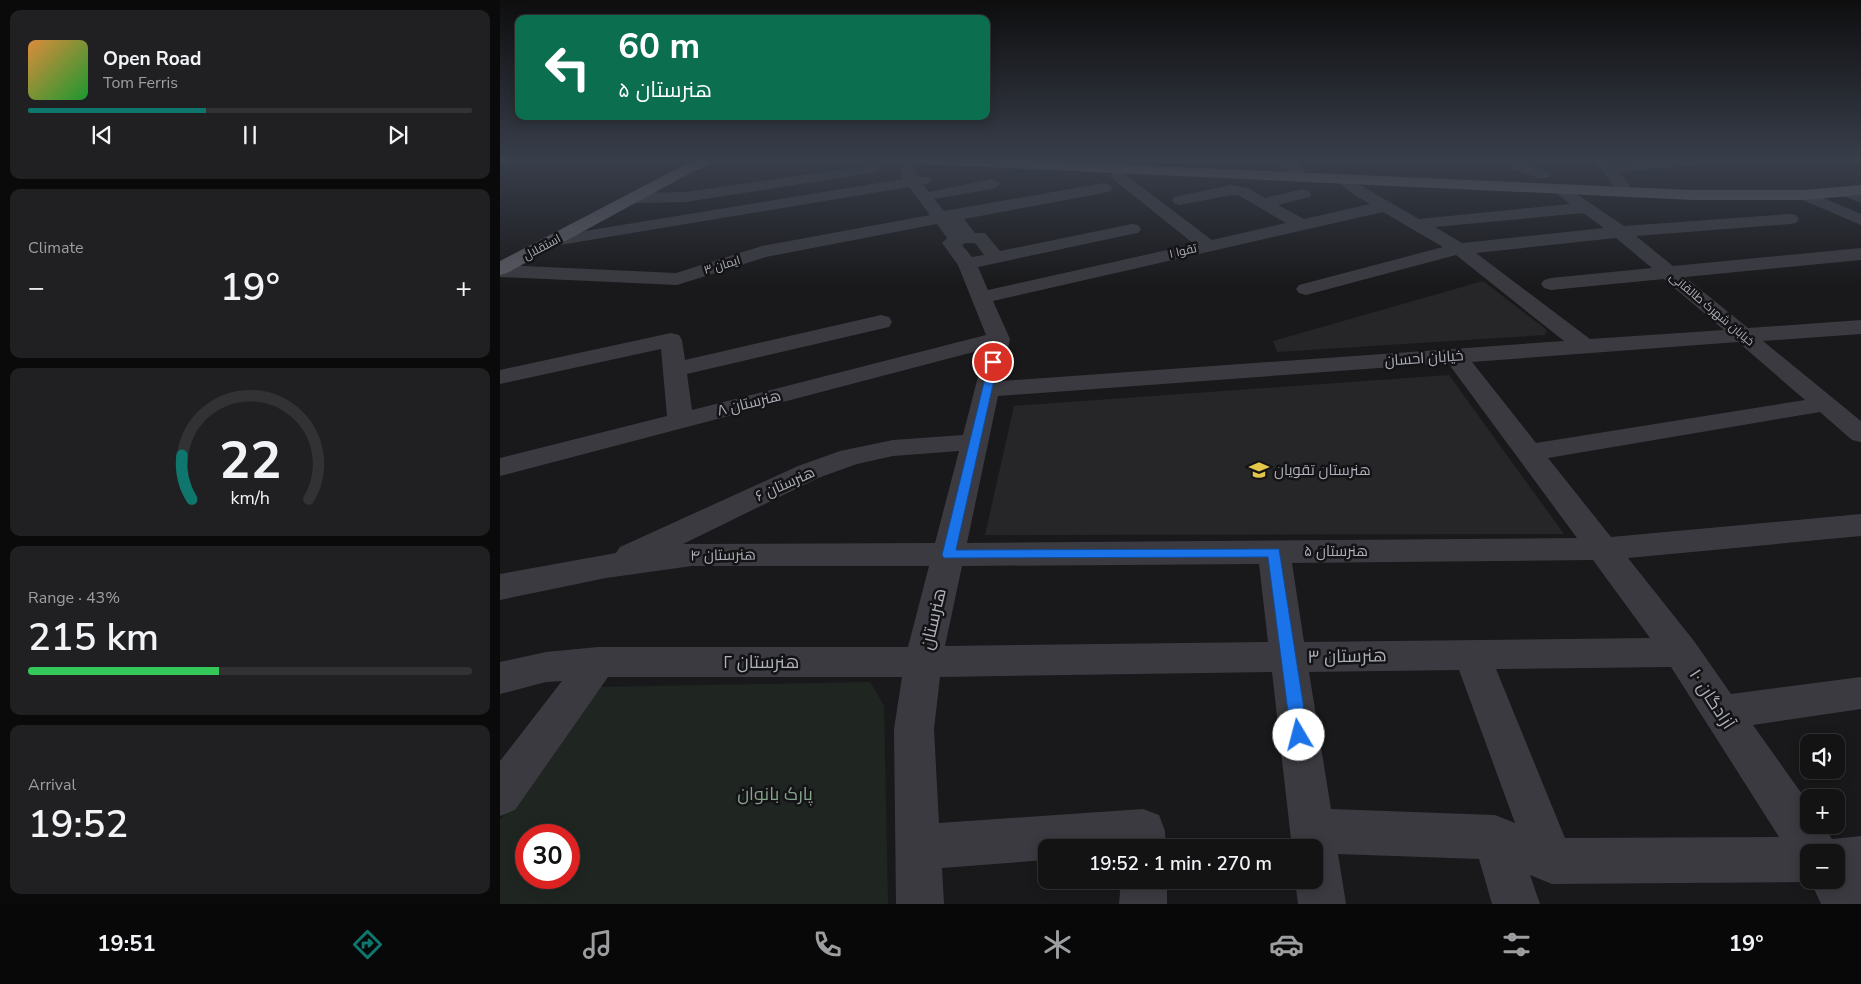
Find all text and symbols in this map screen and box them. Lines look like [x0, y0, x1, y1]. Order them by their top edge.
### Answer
text: 60 m [618, 23, 700, 70]
icon: left [535, 35, 600, 100]
text: Open Road [103, 46, 201, 72]
text: Tom Ferris [103, 72, 178, 94]
text: هنرستان ۵ [618, 75, 712, 105]
icon: previous [88, 121, 116, 149]
icon: pause [236, 121, 264, 149]
icon: next [384, 121, 412, 149]
street label: استقلال [520, 230, 564, 264]
text: Climate [28, 237, 83, 259]
street label: تقوا ۱ [1168, 240, 1199, 262]
street label: ایمان ۳ [702, 252, 742, 278]
text: 19° [220, 262, 280, 313]
text: − [28, 269, 45, 307]
text: + [455, 269, 472, 307]
street label: خیابان شهرک طالقانی [1666, 269, 1758, 349]
pin [972, 341, 1014, 383]
street label: خیابان احسان [1384, 345, 1464, 371]
icon: arrive [979, 348, 1007, 376]
street label: هنرستان ۸ [715, 385, 783, 421]
text: 22 [219, 425, 281, 496]
school or university icon: هنرستان تقویان [1248, 459, 1270, 481]
place label: هنرستان تقویان [1274, 460, 1371, 480]
street label: هنرستان ۶ [752, 462, 818, 506]
text: km/h [230, 486, 270, 510]
street label: هنرستان ۵ [1304, 541, 1368, 561]
street label: هنرستان ۴ [690, 544, 756, 566]
street label: هنرستان [914, 586, 952, 652]
text: Range · 43% [28, 587, 120, 609]
text: 215 km [28, 612, 159, 663]
street label: هنرستان ۳ [1307, 643, 1387, 669]
street label: هنرستان ۲ [723, 650, 799, 674]
street label: آزادگان ۱۰ [1684, 664, 1740, 734]
position arrow [1272, 708, 1324, 760]
map controls [1800, 734, 1845, 889]
button: sound [1800, 734, 1845, 779]
text: Arrival [28, 774, 76, 796]
park label: پارک بانوان [737, 782, 813, 806]
button: + [1800, 789, 1845, 834]
text: 19:52 [28, 799, 128, 850]
speed limit sign: 30 [515, 824, 580, 889]
button: − [1800, 844, 1845, 889]
text: 19:52 · 1 min · 270 m [1089, 851, 1272, 877]
icon: directions [350, 927, 385, 962]
icon: music [580, 927, 615, 962]
icon: phone [810, 927, 845, 962]
icon: climate [1040, 927, 1075, 962]
icon: car [1269, 927, 1304, 962]
icon: filters [1499, 927, 1534, 962]
text: 19:51 [97, 929, 156, 959]
text: 19° [1729, 929, 1764, 959]

